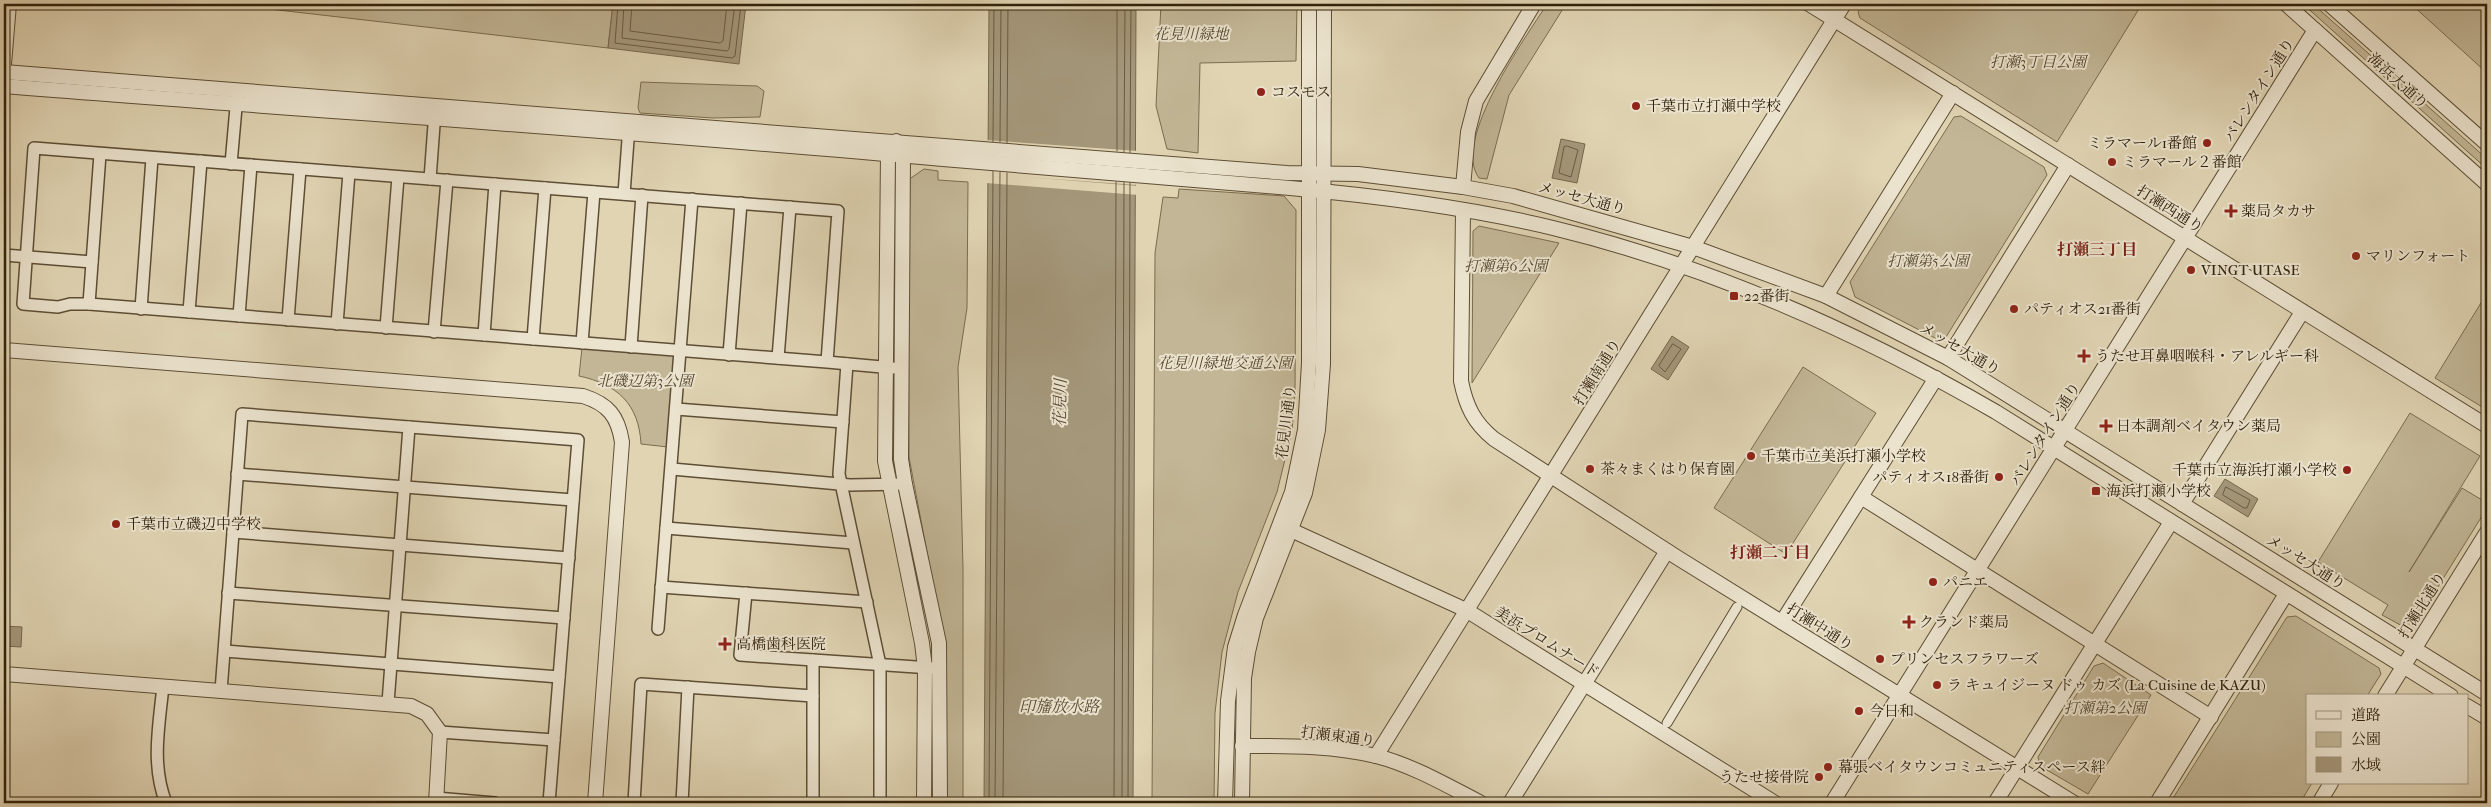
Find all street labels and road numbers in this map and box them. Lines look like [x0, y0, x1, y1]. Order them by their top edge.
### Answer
street label: バレンタイン通り [2220, 35, 2298, 145]
street label: 海浜大通り [2364, 49, 2432, 113]
street label: メッセ大通り [1536, 178, 1628, 218]
street label: 打瀬西通り [2133, 181, 2207, 237]
street label: メッセ大通り [1917, 319, 2003, 379]
street label: 打瀬南通り [1569, 335, 1625, 409]
street label: バレンタイン通り [2006, 379, 2084, 489]
street label: 花見川通り [1272, 384, 1300, 460]
street label: メッセ大通り [2263, 531, 2349, 593]
street label: 打瀬北通り [2394, 568, 2450, 642]
street label: 打瀬中通り [1783, 599, 1857, 655]
street label: 美浜プロムナード [1491, 603, 1603, 681]
street label: 打瀬東通り [1300, 722, 1376, 750]

